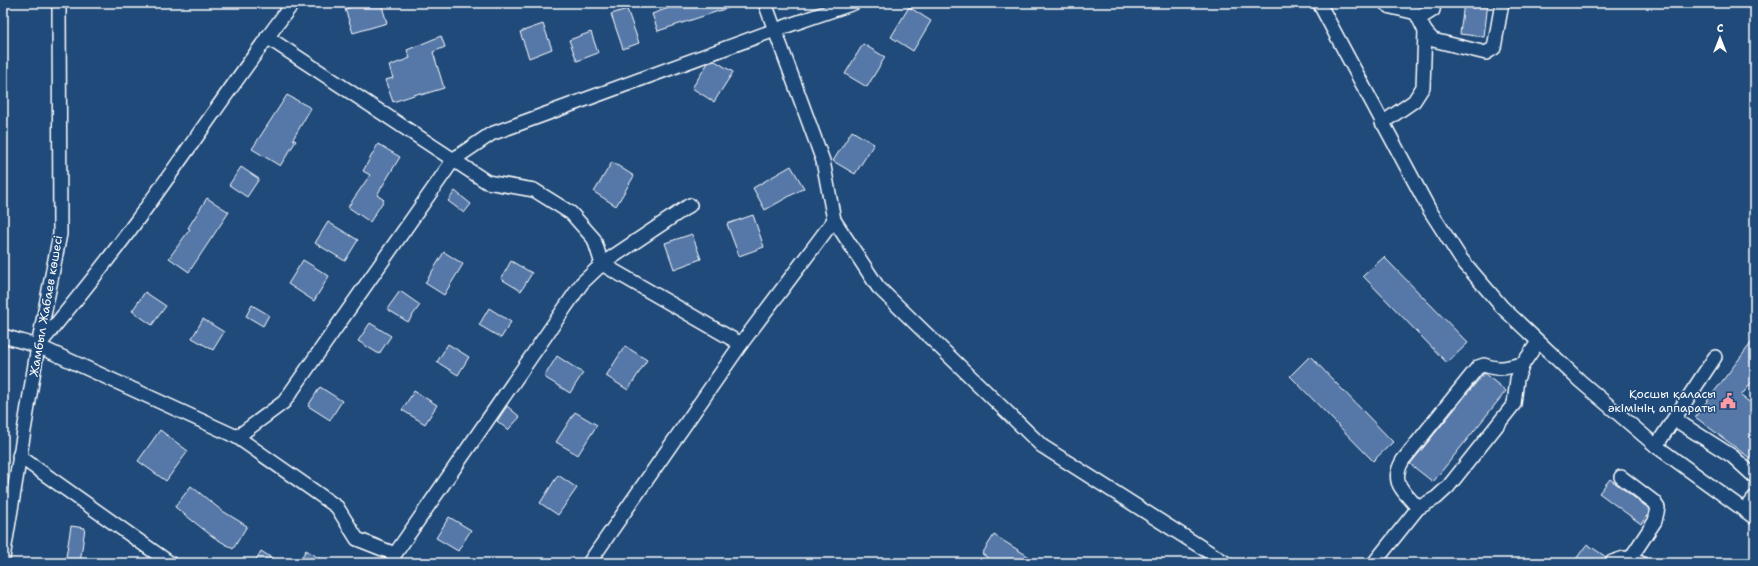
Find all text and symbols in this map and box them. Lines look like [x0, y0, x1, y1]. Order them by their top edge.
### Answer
north arrow [1700, 18, 1740, 58]
text: С [1717, 21, 1724, 36]
street label: Жамбыл Жабаев көшесі [26, 234, 66, 378]
place label: Қосшы қаласы әкімінің аппараты [1608, 386, 1716, 416]
public building icon: Қосшы қаласы әкімінің аппараты [1719, 392, 1737, 410]

